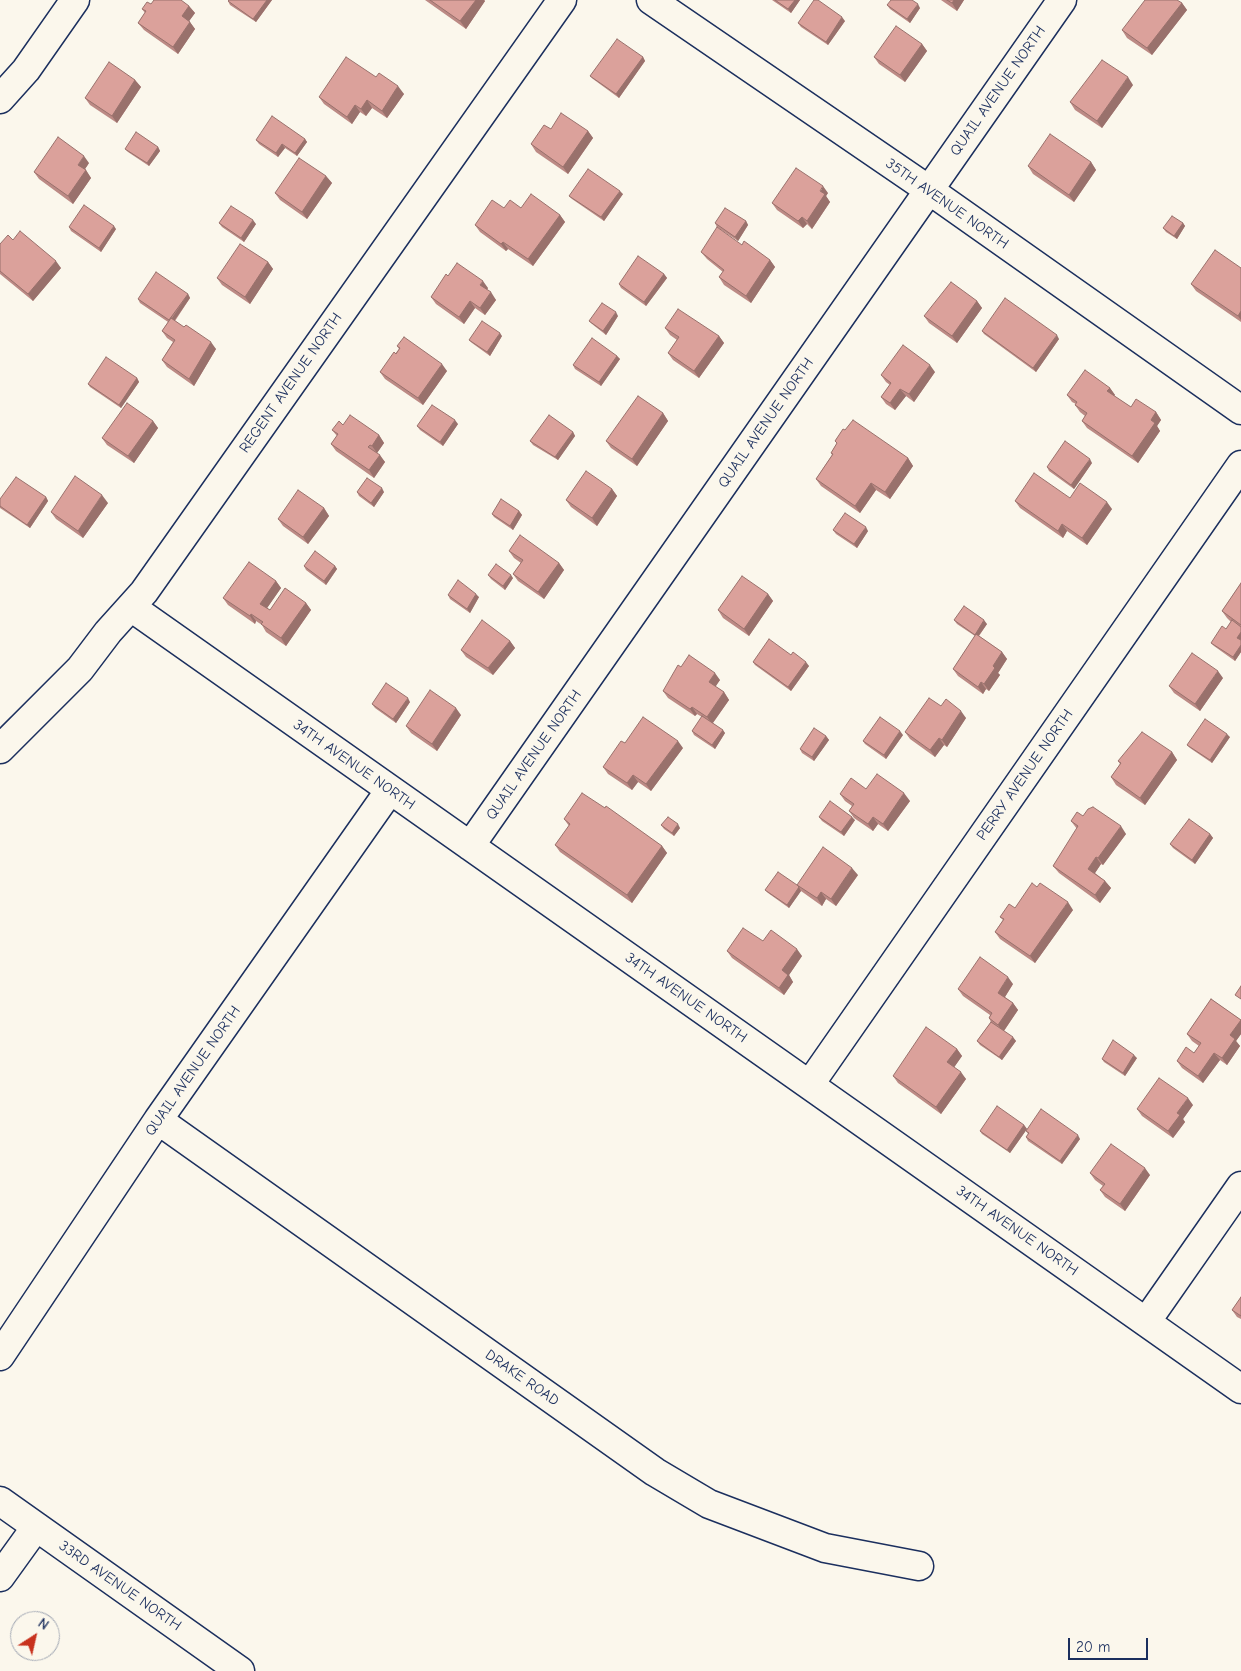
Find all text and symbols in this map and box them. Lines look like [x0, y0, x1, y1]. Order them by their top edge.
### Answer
street label: QUAIL AVENUE NORTH [946, 23, 1050, 159]
street label: 35TH AVENUE NORTH [882, 155, 1012, 253]
street label: REGENT AVENUE NORTH [236, 309, 346, 457]
street label: QUAIL AVENUE NORTH [714, 355, 818, 491]
street label: QUAIL AVENUE NORTH [482, 687, 586, 823]
street label: PERRY AVENUE NORTH [973, 706, 1077, 844]
street label: 34TH AVENUE NORTH [289, 716, 419, 814]
street label: 34TH AVENUE NORTH [621, 949, 751, 1047]
street label: QUAIL AVENUE NORTH [141, 1003, 245, 1139]
street label: 34TH AVENUE NORTH [952, 1182, 1082, 1280]
street label: DRAKE ROAD [482, 1346, 562, 1410]
street label: 33RD AVENUE NORTH [55, 1537, 185, 1635]
north arrow [10, 1611, 60, 1661]
text: N [35, 1615, 52, 1634]
scale bar [1071, 1628, 1151, 1660]
text: 20 m [1076, 1638, 1110, 1656]

